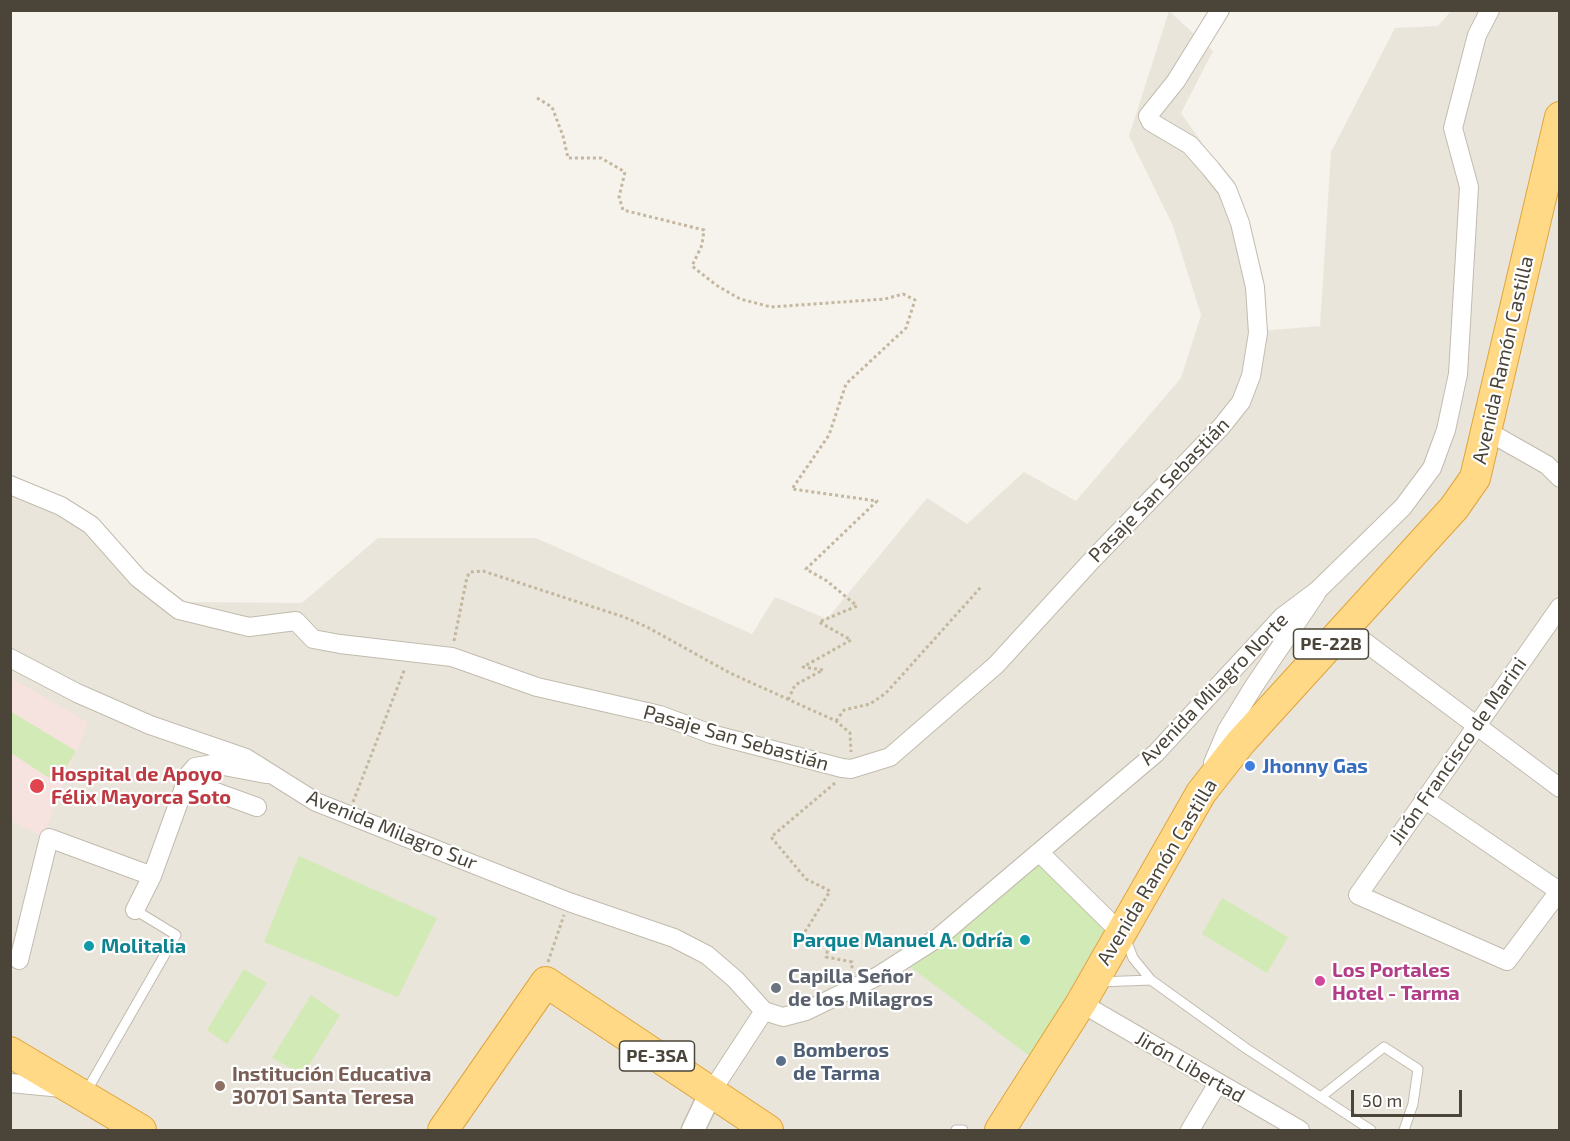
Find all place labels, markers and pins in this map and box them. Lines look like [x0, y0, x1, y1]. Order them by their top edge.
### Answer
place label: Jhonny Gas [1262, 754, 1368, 778]
marker: Jhonny Gas [1243, 759, 1257, 773]
place label: Hospital de Apoyo Félix Mayorca Soto [51, 762, 231, 809]
marker: Hospital de Apoyo Félix Mayorca Soto [28, 777, 46, 795]
place label: Parque Manuel A. Odría [792, 928, 1013, 952]
marker: Parque Manuel A. Odría [1018, 933, 1032, 947]
place label: Molitalia [101, 934, 186, 958]
marker: Molitalia [82, 939, 96, 953]
place label: Los Portales Hotel - Tarma [1332, 958, 1460, 1005]
place label: Capilla Señor de los Milagros [788, 964, 933, 1011]
marker: Los Portales Hotel - Tarma [1313, 974, 1327, 988]
marker: Capilla Señor de los Milagros [769, 981, 783, 995]
place label: Bomberos de Tarma [793, 1038, 889, 1085]
marker: Bomberos de Tarma [774, 1054, 788, 1068]
place label: Institución Educativa 30701 Santa Teresa [232, 1062, 431, 1109]
marker: Institución Educativa 30701 Santa Teresa [213, 1079, 227, 1093]

